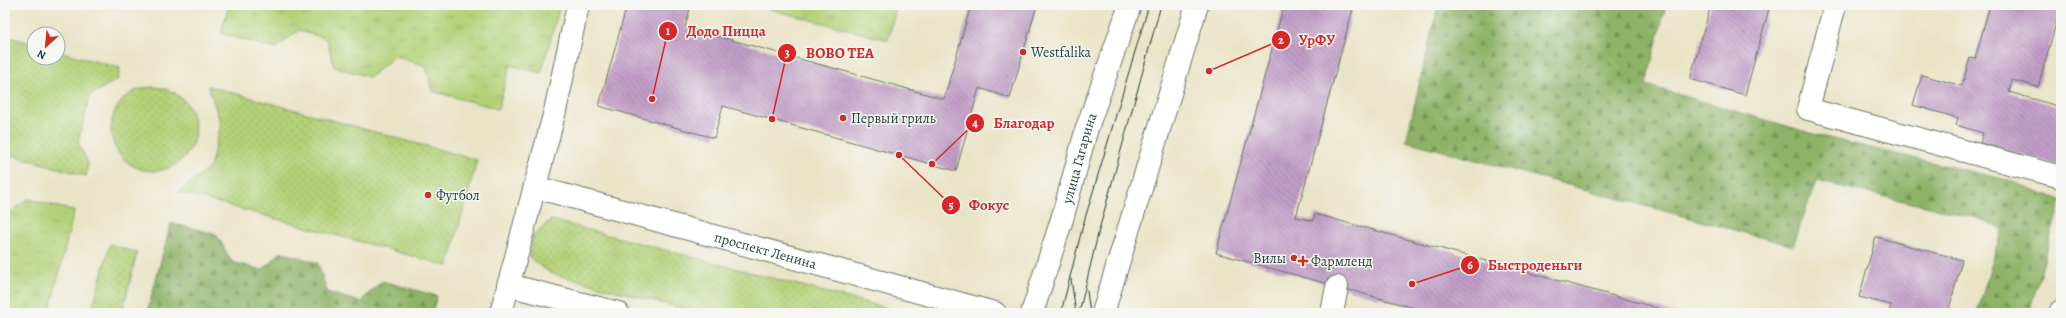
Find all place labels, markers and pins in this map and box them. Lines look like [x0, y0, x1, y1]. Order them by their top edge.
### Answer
callout: Додо Пицца [658, 18, 773, 45]
callout: УрФУ [1271, 26, 1344, 53]
callout: BOBO TEA [777, 39, 882, 66]
place label: Westfalika [1030, 43, 1092, 62]
marker: Westfalika [1018, 47, 1028, 57]
place label: Первый гриль [851, 109, 936, 128]
callout: Благодар [965, 110, 1062, 137]
marker: Первый гриль [838, 113, 848, 123]
place label: Футбол [436, 186, 480, 205]
marker: Футбол [423, 190, 433, 200]
callout: Фокус [941, 192, 1017, 219]
place label: Вилы [1253, 249, 1286, 268]
callout: Быстроденьги [1460, 251, 1590, 278]
place label: Фармленд [1311, 252, 1373, 271]
marker: Вилы [1289, 253, 1299, 263]
marker: Фармленд [1298, 256, 1308, 266]

